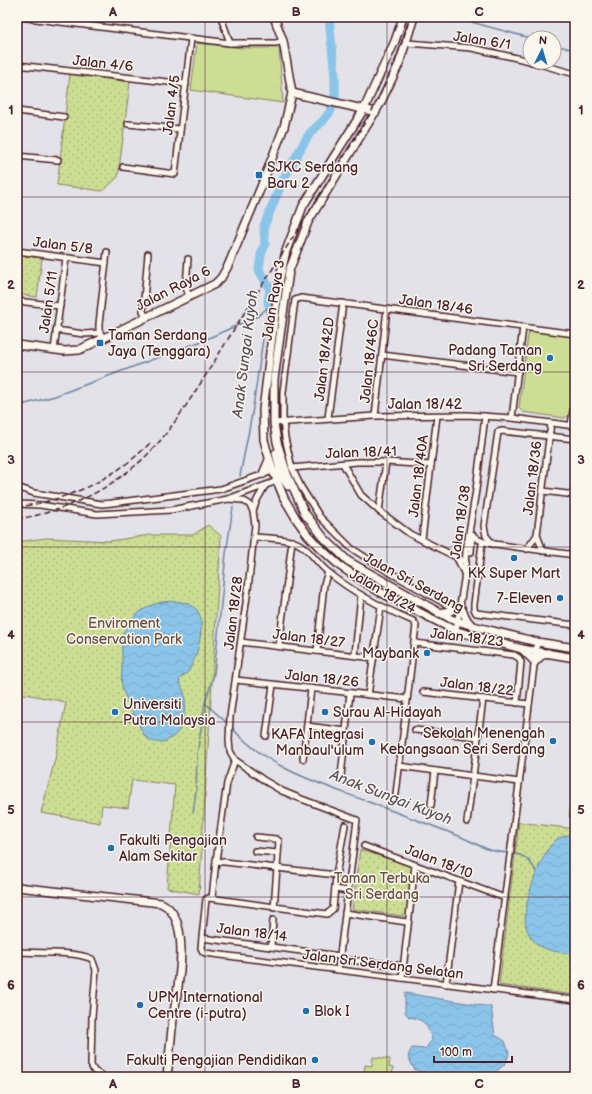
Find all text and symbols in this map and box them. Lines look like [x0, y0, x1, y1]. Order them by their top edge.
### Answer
text: A [108, 4, 117, 20]
text: B [291, 4, 301, 20]
text: C [474, 4, 484, 20]
street label: Jalan 6/1 [452, 28, 512, 53]
north arrow [522, 30, 562, 70]
text: N [538, 34, 548, 47]
street label: Jalan 4/6 [72, 52, 135, 75]
street label: Jalan 4/5 [159, 74, 184, 136]
text: 1 [8, 102, 14, 118]
text: 1 [578, 102, 584, 118]
place label: SJKC Serdang Baru 2 [267, 159, 358, 192]
marker: SJKC Serdang Baru 2 [254, 170, 264, 180]
street label: Jalan 5/8 [32, 233, 94, 258]
street label: Jalan Raya 3 [259, 258, 288, 342]
street label: Jalan Raya 6 [133, 262, 214, 315]
street label: Jalan 5/11 [36, 270, 61, 334]
text: 2 [7, 277, 15, 293]
text: 2 [577, 277, 585, 293]
water label: Anak Sungai Kuyoh [228, 289, 263, 420]
street label: Jalan 18/46 [398, 291, 474, 318]
street label: Jalan 18/42D [311, 316, 338, 402]
street label: Jalan 18/46C [357, 318, 382, 404]
place label: Taman Serdang Jaya (Tenggara) [108, 327, 211, 360]
marker: Taman Serdang Jaya (Tenggara) [95, 338, 105, 348]
place label: Padang Taman Sri Serdang [448, 342, 542, 375]
marker: Padang Taman Sri Serdang [545, 353, 555, 363]
street label: Jalan 18/42 [388, 396, 463, 413]
street label: Jalan 18/40A [405, 433, 432, 518]
street label: Jalan 18/36 [520, 440, 546, 516]
street label: Jalan 18/41 [325, 443, 397, 462]
text: 3 [7, 452, 15, 468]
text: 3 [577, 452, 585, 468]
street label: Jalan 18/38 [447, 484, 474, 560]
street label: Jalan Sri Serdang [361, 549, 467, 616]
marker: KK Super Mart [509, 553, 519, 563]
place label: KK Super Mart [468, 565, 561, 582]
street label: Jalan 18/24 [346, 566, 419, 618]
street label: Jalan 18/28 [221, 575, 246, 651]
place label: 7-Eleven [497, 590, 552, 607]
marker: 7-Eleven [555, 593, 565, 603]
park label: Enviroment Conservation Park [66, 615, 182, 648]
street label: Jalan 18/23 [429, 625, 505, 650]
street label: Jalan 18/27 [272, 626, 346, 651]
text: 4 [7, 627, 15, 643]
text: 4 [577, 627, 585, 643]
place label: Maybank [362, 645, 419, 662]
marker: Maybank [422, 648, 432, 658]
street label: Jalan 18/26 [284, 666, 360, 691]
street label: Jalan 18/22 [439, 674, 515, 700]
place label: Universiti Putra Malaysia [123, 696, 216, 729]
place label: Surau Al-Hidayah [333, 704, 442, 721]
marker: Universiti Putra Malaysia [110, 707, 120, 717]
marker: Surau Al-Hidayah [320, 707, 330, 717]
place label: Sekolah Menengah Kebangsaan Seri Serdang [380, 725, 545, 758]
place label: KAFA Integrasi Manbaul'ulum [271, 726, 364, 759]
marker: Sekolah Menengah Kebangsaan Seri Serdang [548, 736, 558, 746]
marker: KAFA Integrasi Manbaul'ulum [367, 737, 377, 747]
water label: Anak Sungai Kuyoh [326, 765, 454, 829]
text: 5 [7, 802, 15, 818]
text: 5 [577, 802, 585, 818]
place label: Fakulti Pengajian Alam Sekitar [119, 832, 227, 865]
street label: Jalan 18/10 [403, 841, 475, 882]
marker: Fakulti Pengajian Alam Sekitar [106, 843, 116, 853]
park label: Taman Terbuka Sri Serdang [334, 870, 430, 903]
street label: Jalan 18/14 [215, 920, 289, 945]
street label: Jalan Sri Serdang Selatan [302, 946, 464, 983]
text: 6 [7, 977, 15, 993]
text: 6 [577, 977, 585, 993]
place label: UPM International Centre (i-putra) [148, 989, 263, 1022]
marker: UPM International Centre (i-putra) [135, 1000, 145, 1010]
place label: Blok I [314, 1003, 350, 1020]
marker: Blok I [301, 1006, 311, 1016]
scale bar [434, 1038, 512, 1064]
text: 100 m [440, 1045, 472, 1060]
place label: Fakulti Pengajian Pendidikan [126, 1052, 307, 1069]
marker: Fakulti Pengajian Pendidikan [310, 1055, 320, 1065]
text: A [108, 1076, 117, 1092]
text: B [291, 1076, 301, 1092]
text: C [474, 1076, 484, 1092]

